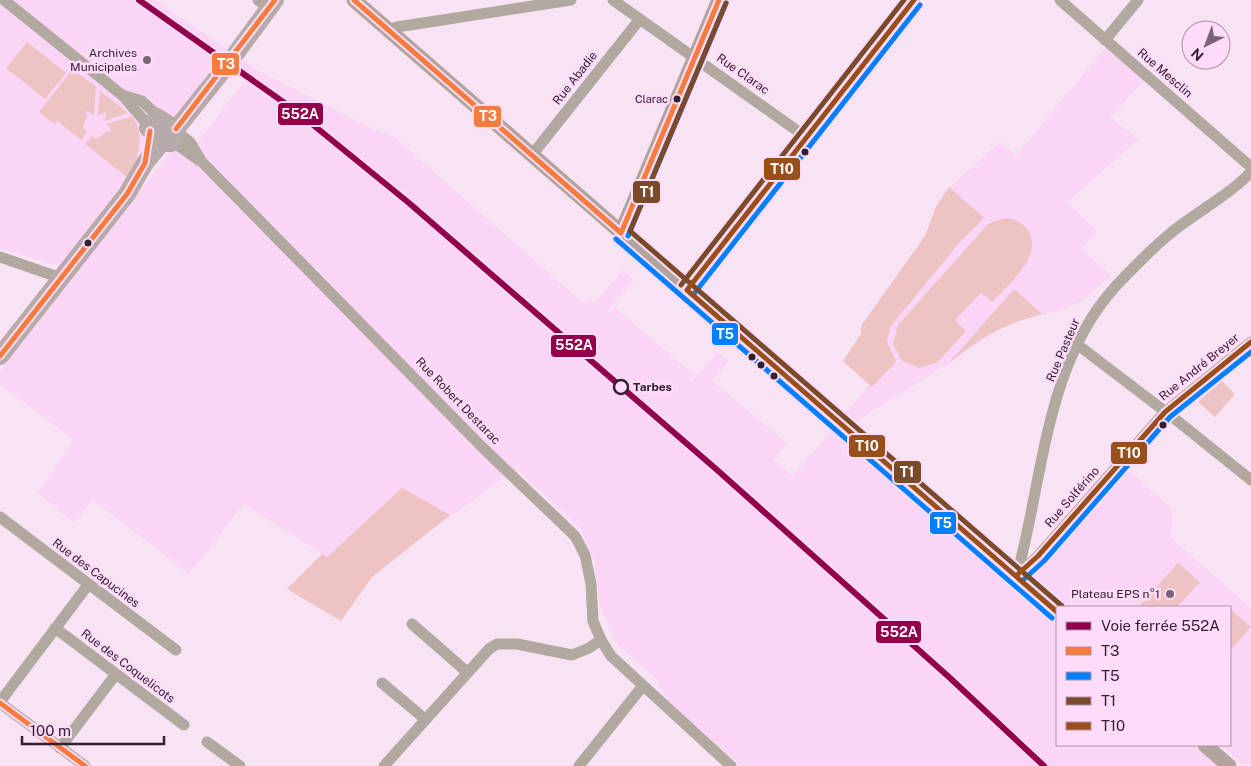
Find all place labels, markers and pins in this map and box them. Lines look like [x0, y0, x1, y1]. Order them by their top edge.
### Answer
place label: Archives Municipales [70, 46, 137, 74]
marker: Archives Municipales [141, 54, 153, 66]
place label: Clarac [635, 93, 668, 105]
marker: Clarac [672, 94, 682, 104]
unlabelled marker [800, 147, 810, 157]
unlabelled marker [83, 238, 93, 248]
unlabelled marker [747, 352, 757, 362]
unlabelled marker [756, 360, 766, 370]
unlabelled marker [769, 371, 779, 381]
marker: Tarbes [613, 379, 629, 395]
place label: Tarbes [633, 380, 672, 394]
unlabelled marker [1158, 420, 1168, 430]
place label: Plateau EPS n°1 [1071, 587, 1160, 601]
marker: Plateau EPS n°1 [1164, 588, 1176, 600]

